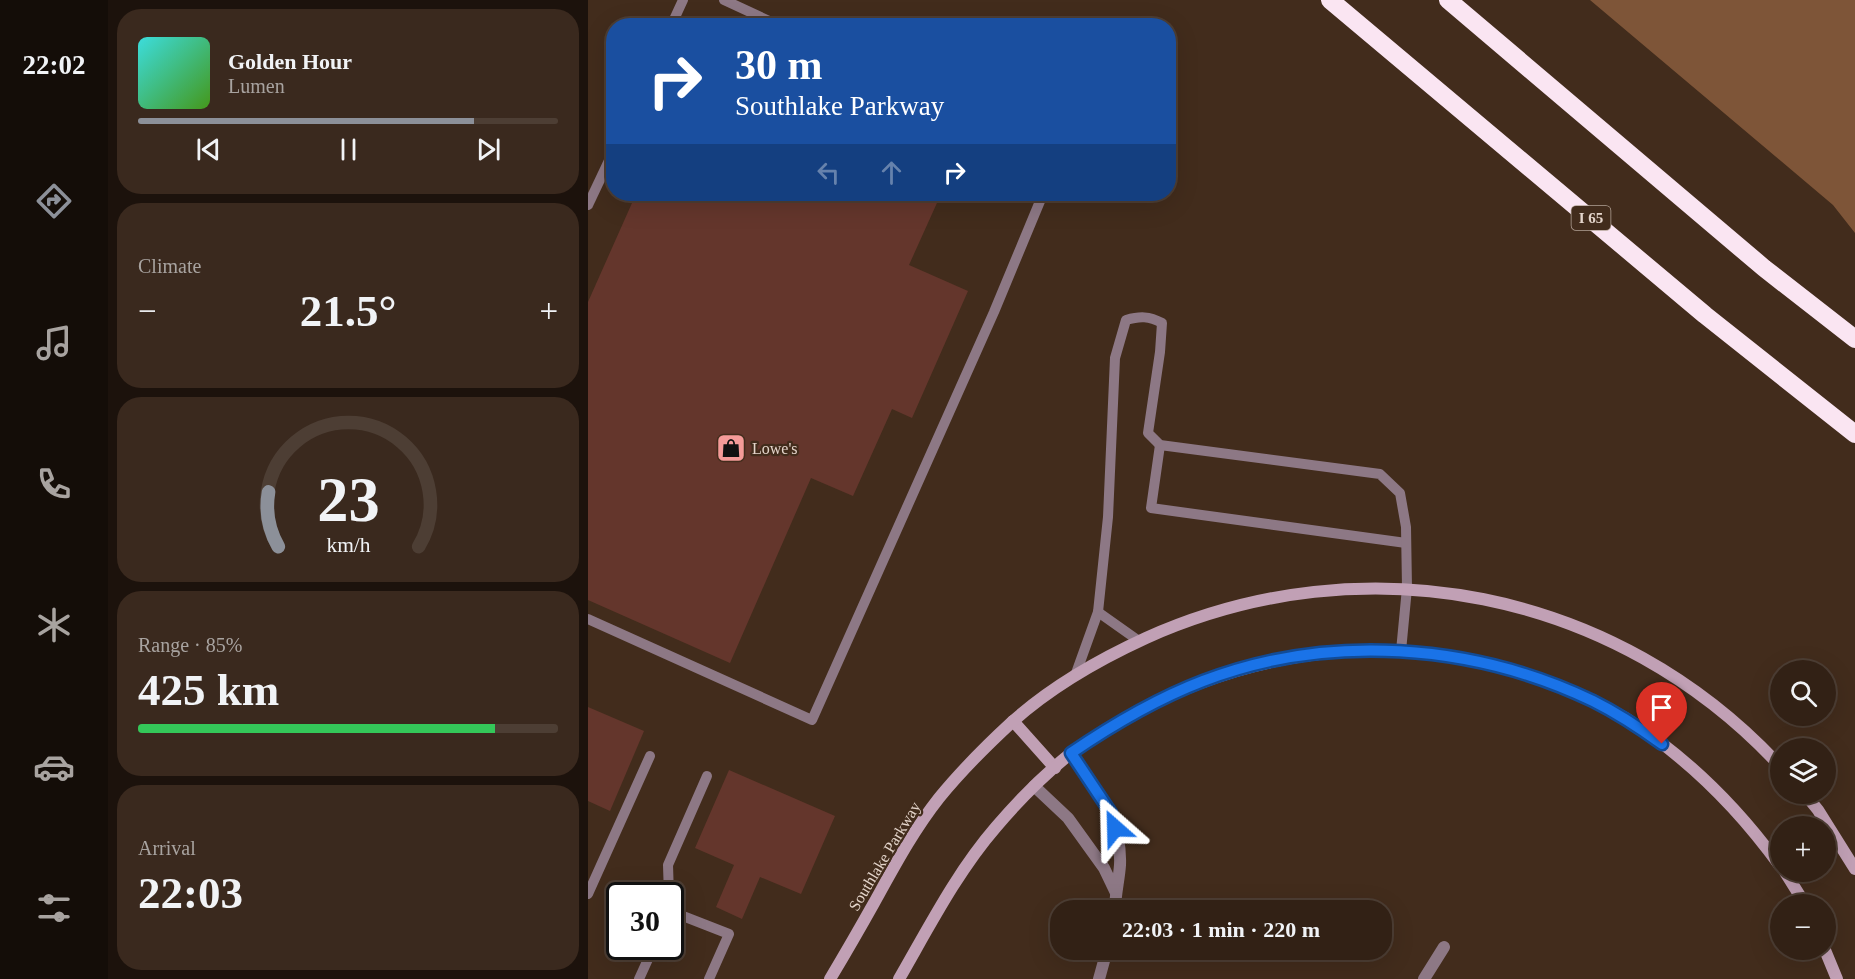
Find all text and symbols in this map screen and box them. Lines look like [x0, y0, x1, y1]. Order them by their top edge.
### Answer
icon: right [636, 42, 714, 120]
text: 30 m [735, 42, 823, 88]
text: Golden Hour [228, 49, 352, 74]
text: 22:02 [23, 50, 86, 80]
text: Lumen [228, 75, 285, 97]
text: Southlake Parkway [735, 91, 944, 121]
icon: previous [192, 133, 225, 166]
icon: pause [332, 133, 365, 166]
icon: next [472, 133, 505, 166]
icon: left [812, 156, 845, 189]
icon: ahead [875, 156, 908, 189]
icon: right [938, 156, 971, 189]
icon: directions [33, 180, 75, 222]
road number: I 65 [1572, 206, 1610, 230]
text: Climate [138, 255, 201, 277]
text: 21.5° [300, 286, 396, 336]
text: − [138, 293, 157, 329]
text: + [539, 293, 558, 329]
icon: music [33, 322, 75, 364]
shop icon: Lowe's [715, 432, 747, 464]
place label: Lowe's [752, 440, 798, 457]
icon: phone [33, 463, 75, 505]
text: 23 [317, 465, 379, 534]
text: km/h [326, 533, 370, 557]
icon: climate [33, 604, 75, 646]
text: Range · 85% [138, 634, 242, 656]
map controls [1770, 660, 1836, 960]
button: search [1770, 660, 1836, 726]
text: 425 km [138, 665, 279, 715]
pin [1636, 682, 1687, 744]
icon: arrive [1645, 691, 1678, 724]
button: layers [1770, 738, 1836, 804]
icon: car [33, 746, 75, 788]
position arrow [1083, 796, 1147, 860]
street label: Southlake Parkway [845, 799, 925, 914]
button: + [1770, 816, 1836, 882]
text: Arrival [138, 837, 196, 859]
text: 22:03 [138, 868, 243, 918]
speed limit sign: 30 [606, 882, 684, 960]
icon: filters [33, 887, 75, 929]
button: − [1770, 894, 1836, 960]
text: 22:03 · 1 min · 220 m [1122, 917, 1320, 942]

